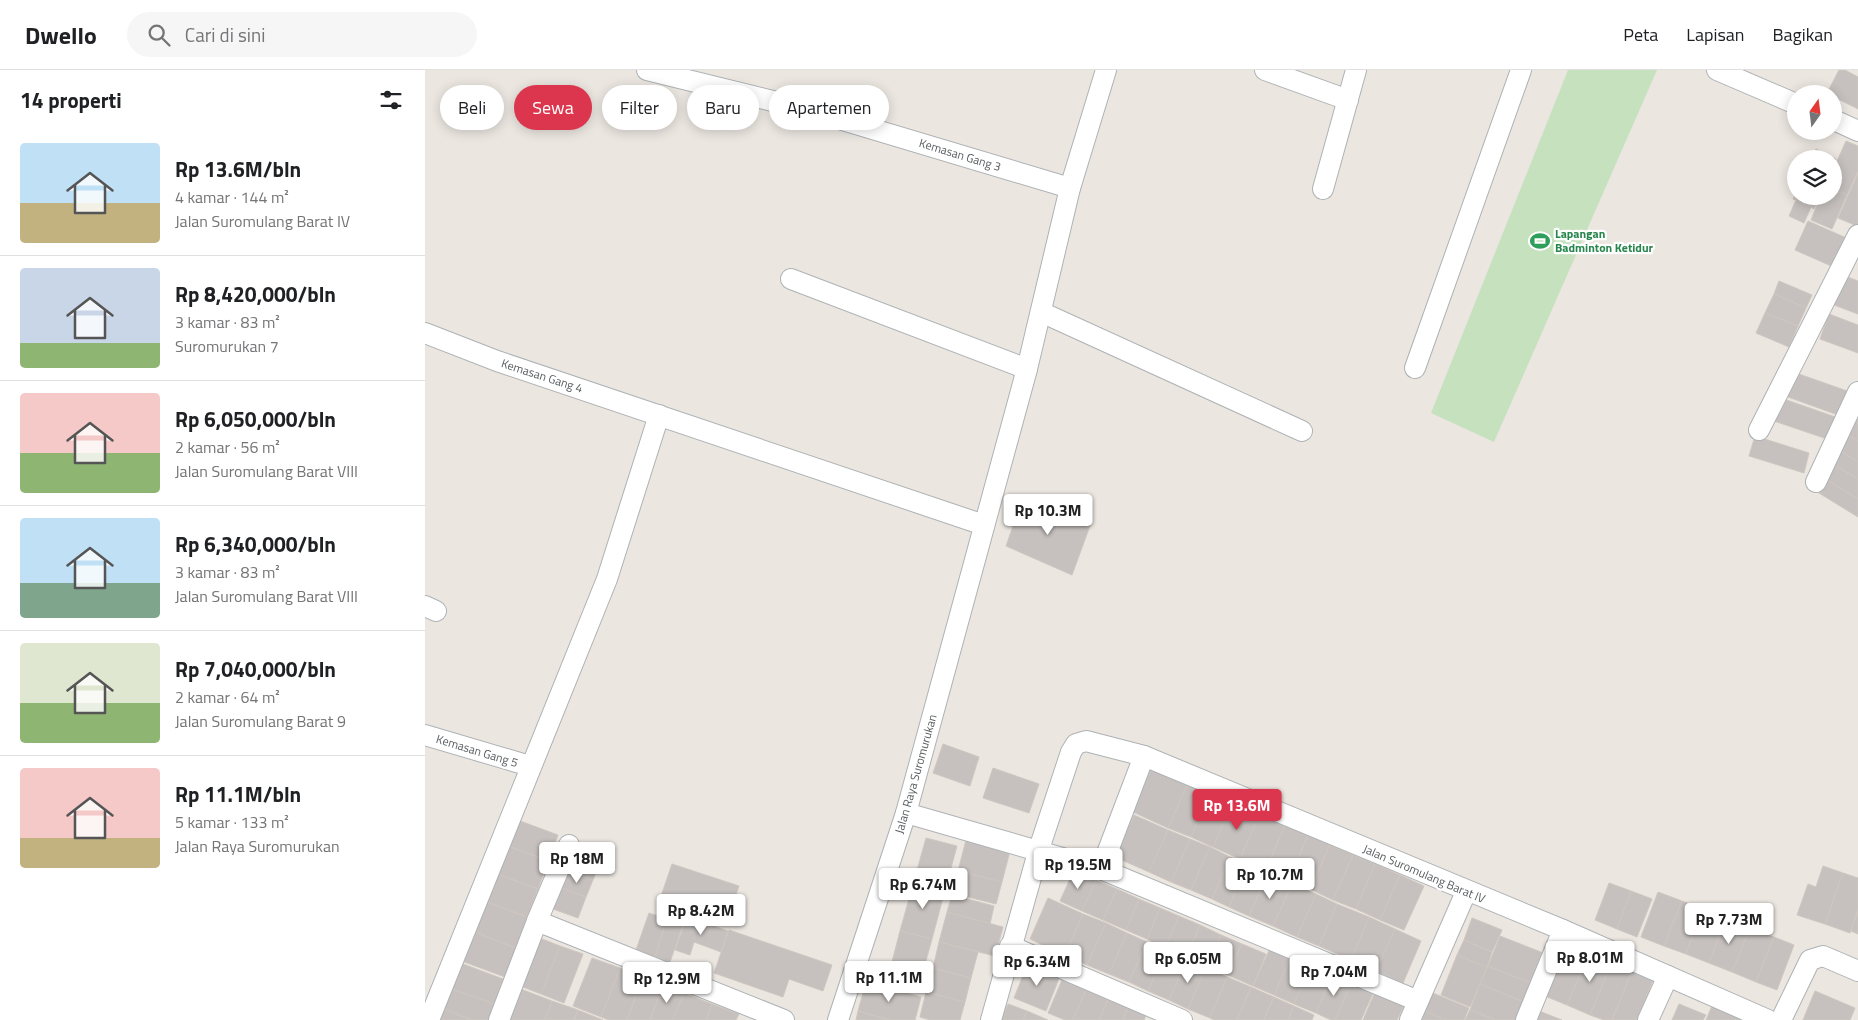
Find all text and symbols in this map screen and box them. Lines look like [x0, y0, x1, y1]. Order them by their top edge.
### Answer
search box [127, 12, 477, 57]
text: Dwello [25, 17, 97, 53]
text: Cari di sini [185, 20, 265, 49]
icon: search [145, 21, 173, 49]
text: Peta [1623, 21, 1658, 48]
text: Lapisan [1686, 21, 1744, 48]
text: Bagikan [1772, 21, 1833, 48]
text: 14 properti [20, 84, 122, 116]
chip: Beli [440, 85, 504, 130]
chip: Sewa [514, 85, 592, 130]
chip: Filter [602, 85, 677, 130]
chip: Baru [687, 85, 759, 130]
chip: Apartemen [769, 85, 889, 130]
north arrow [1787, 85, 1843, 140]
map controls [1787, 85, 1842, 205]
icon: filters [377, 86, 405, 114]
street label: Kemasan Gang 3 [917, 133, 1003, 176]
button: layers [1787, 150, 1842, 205]
text: Rp 13.6M/bln [175, 153, 301, 185]
icon: home [60, 163, 120, 223]
text: 4 kamar · 144 m² [175, 185, 289, 209]
text: Jalan Suromulang Barat IV [175, 209, 350, 233]
place label: Lapangan Badminton Ketidur [1555, 224, 1654, 257]
sports icon: Lapangan Badminton Ketidur [1529, 230, 1551, 252]
text: Rp 8,420,000/bln [175, 278, 336, 310]
icon: home [60, 288, 120, 348]
text: 3 kamar · 83 m² [175, 310, 280, 334]
text: Suromurukan 7 [175, 334, 279, 358]
street label: Kemasan Gang 4 [499, 353, 586, 398]
text: Rp 6,050,000/bln [175, 403, 336, 435]
icon: home [60, 413, 120, 473]
text: 2 kamar · 56 m² [175, 435, 280, 459]
text: Jalan Suromulang Barat VIII [175, 459, 358, 483]
pin: Rp 10.3M [996, 494, 1100, 536]
text: Rp 10.3M [1015, 498, 1081, 522]
text: Rp 6,340,000/bln [175, 528, 336, 560]
icon: home [60, 538, 120, 598]
text: 3 kamar · 83 m² [175, 560, 280, 584]
text: Jalan Suromulang Barat VIII [175, 584, 358, 608]
text: Rp 7,040,000/bln [175, 653, 336, 685]
icon: home [60, 663, 120, 723]
text: 2 kamar · 64 m² [175, 685, 280, 709]
text: Jalan Suromulang Barat 9 [175, 709, 346, 733]
street label: Jalan Raya Suromurukan [889, 712, 942, 836]
street label: Kemasan Gang 5 [434, 729, 521, 772]
text: Rp 11.1M/bln [175, 778, 301, 810]
icon: home [60, 788, 120, 848]
pin: Rp 13.6M [1185, 788, 1289, 831]
text: Rp 13.6M [1204, 793, 1270, 817]
text: 5 kamar · 133 m² [175, 810, 289, 834]
text: Jalan Raya Suromurukan [175, 834, 340, 858]
street label: Jalan Suromulang Barat IV [1360, 839, 1488, 908]
pin: Rp 18M [536, 842, 618, 884]
text: Rp 18M [550, 846, 604, 870]
pin: Rp 19.5M [1026, 848, 1130, 890]
text: Rp 19.5M [1045, 852, 1111, 876]
pin: Rp 10.7M [1218, 858, 1322, 900]
text: Rp 10.7M [1237, 862, 1303, 886]
pin: Rp 6.74M [871, 868, 975, 910]
text: Rp 6.74M [890, 872, 956, 896]
pin: Rp 8.42M [649, 894, 753, 936]
text: Rp 8.42M [668, 898, 734, 922]
pin: Rp 7.73M [1677, 902, 1781, 945]
text: Rp 7.73M [1696, 907, 1762, 931]
pin: Rp 8.01M [1538, 940, 1642, 983]
pin: Rp 6.05M [1136, 942, 1240, 984]
pin: Rp 6.34M [985, 944, 1089, 987]
text: Rp 8.01M [1557, 945, 1623, 969]
text: Rp 6.05M [1155, 946, 1221, 970]
text: Rp 6.34M [1004, 949, 1070, 973]
pin: Rp 7.04M [1282, 954, 1386, 997]
text: Rp 7.04M [1301, 959, 1367, 983]
pin: Rp 11.1M [837, 960, 941, 1003]
pin: Rp 12.9M [615, 962, 719, 1004]
text: Rp 11.1M [856, 965, 922, 989]
text: Rp 12.9M [634, 966, 700, 990]

